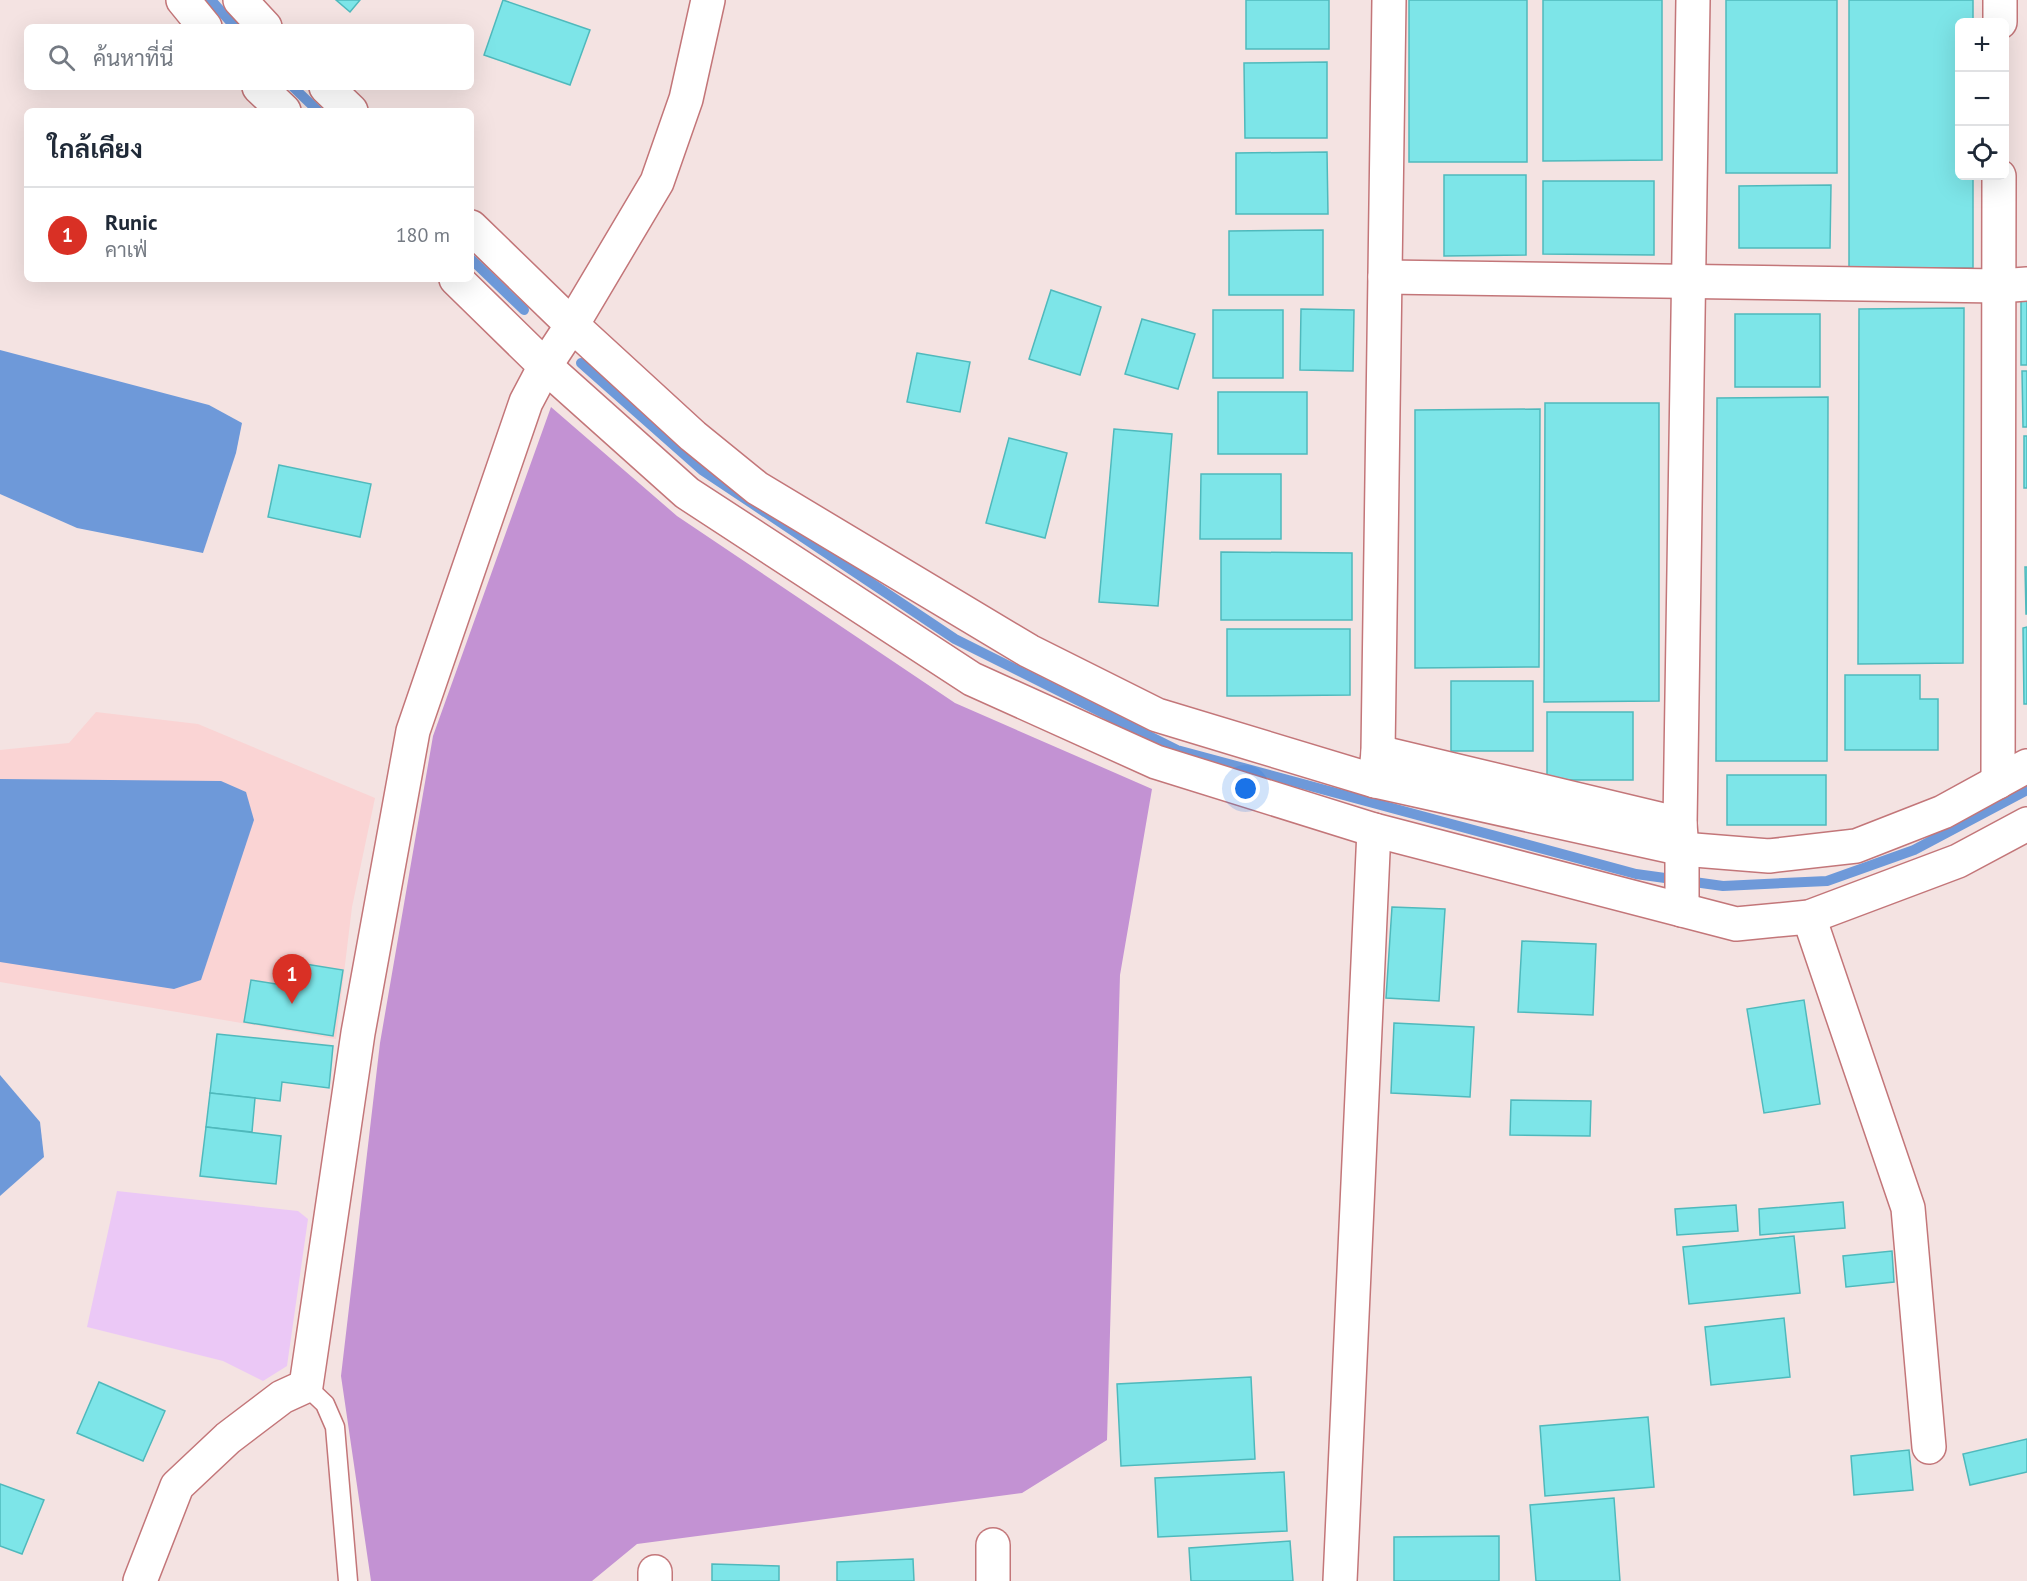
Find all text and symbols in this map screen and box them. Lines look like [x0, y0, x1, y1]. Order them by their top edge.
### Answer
map controls [1955, 18, 2009, 180]
button: + [1955, 18, 2009, 72]
search box [24, 24, 474, 90]
icon: search [45, 41, 78, 74]
text: ค้นหาที่นี่ [93, 44, 173, 72]
button: − [1955, 72, 2009, 126]
button: locate [1955, 126, 2009, 180]
text: ใกล้เคียง [48, 132, 143, 165]
text: Runic [105, 208, 158, 236]
text: 1 [62, 222, 73, 248]
text: 180 m [396, 222, 450, 248]
text: คาเฟ่ [105, 237, 147, 263]
your location [1231, 774, 1260, 803]
pin: 1 [272, 954, 312, 1004]

